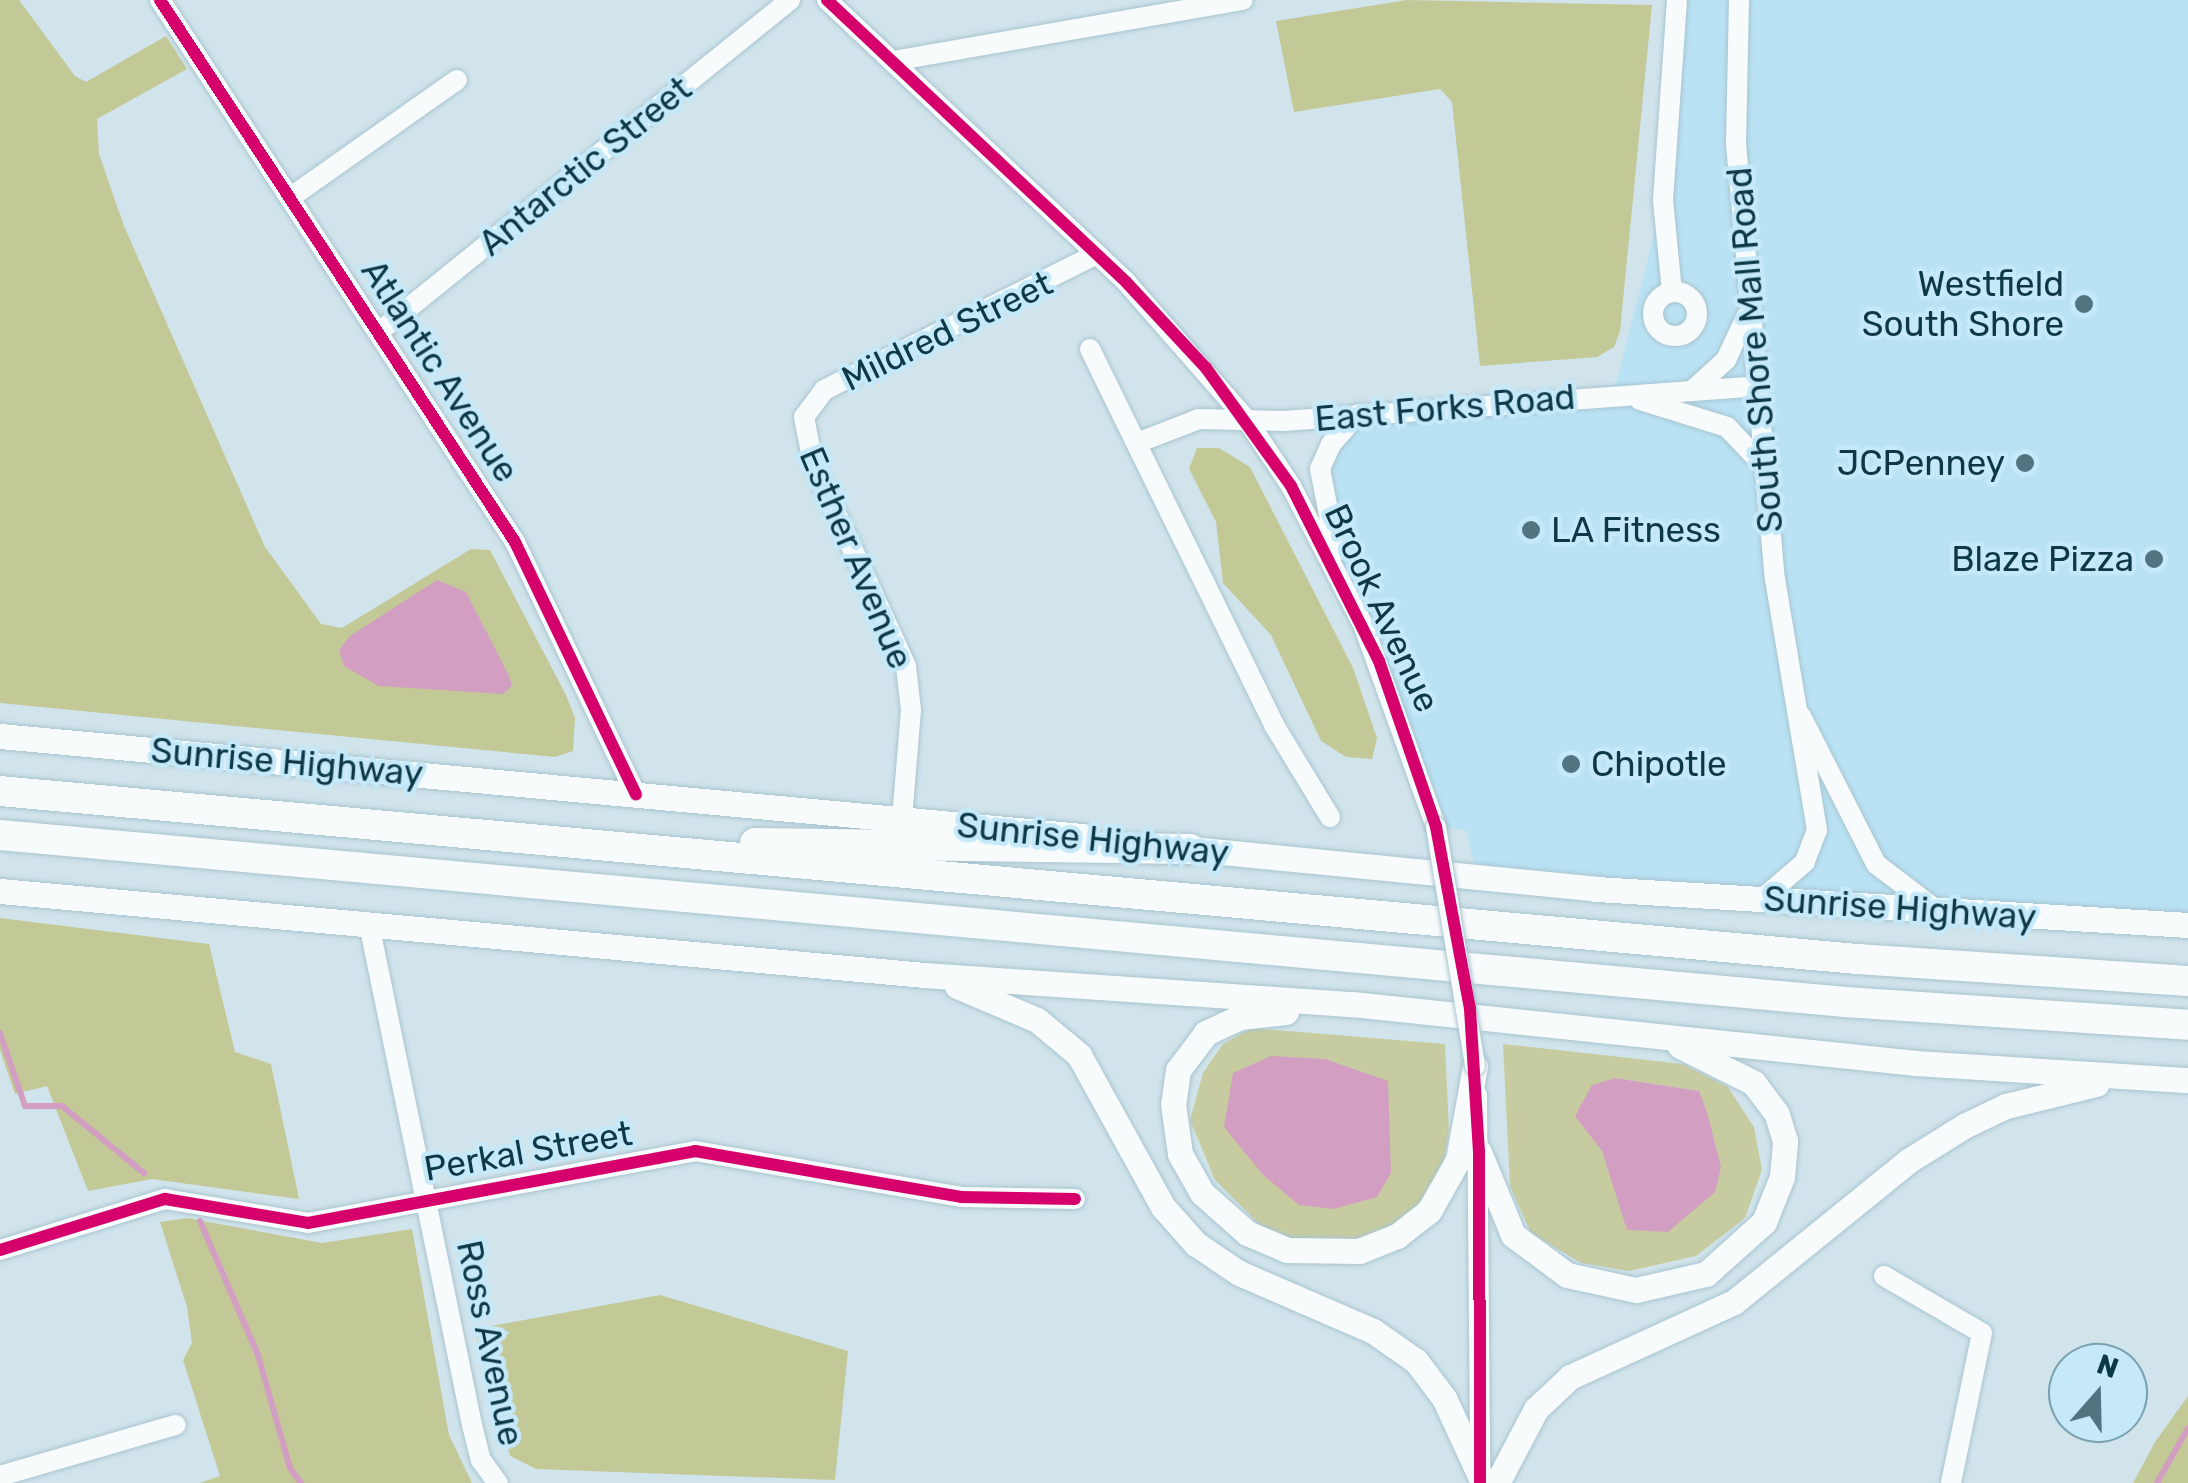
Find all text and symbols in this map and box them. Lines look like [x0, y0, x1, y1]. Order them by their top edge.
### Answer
street label: Antarctic Street [470, 68, 700, 264]
street label: South Shore Mall Road [1718, 166, 1792, 534]
street label: Atlantic Avenue [352, 252, 528, 490]
street label: Mildred Street [835, 262, 1059, 400]
place label: Westfield South Shore [1862, 263, 2064, 345]
marker: Westfield South Shore [2073, 293, 2095, 315]
street label: East Forks Road [1313, 376, 1577, 440]
street label: Esther Avenue [790, 440, 922, 676]
place label: JCPenney [1837, 442, 2005, 484]
marker: JCPenney [2014, 452, 2036, 474]
street label: Brook Avenue [1315, 497, 1449, 719]
place label: LA Fitness [1551, 509, 1722, 551]
marker: LA Fitness [1520, 519, 1542, 541]
place label: Blaze Pizza [1951, 538, 2134, 580]
marker: Blaze Pizza [2143, 548, 2165, 570]
street label: Sunrise Highway [149, 729, 425, 795]
place label: Chipotle [1591, 743, 1727, 785]
marker: Chipotle [1560, 753, 1582, 775]
street label: Sunrise Highway [955, 804, 1231, 874]
street label: Sunrise Highway [1762, 878, 2038, 938]
street label: Perkal Street [421, 1112, 635, 1190]
street label: Ross Avenue [448, 1236, 532, 1450]
north arrow [2048, 1343, 2148, 1443]
text: N [2093, 1347, 2123, 1385]

